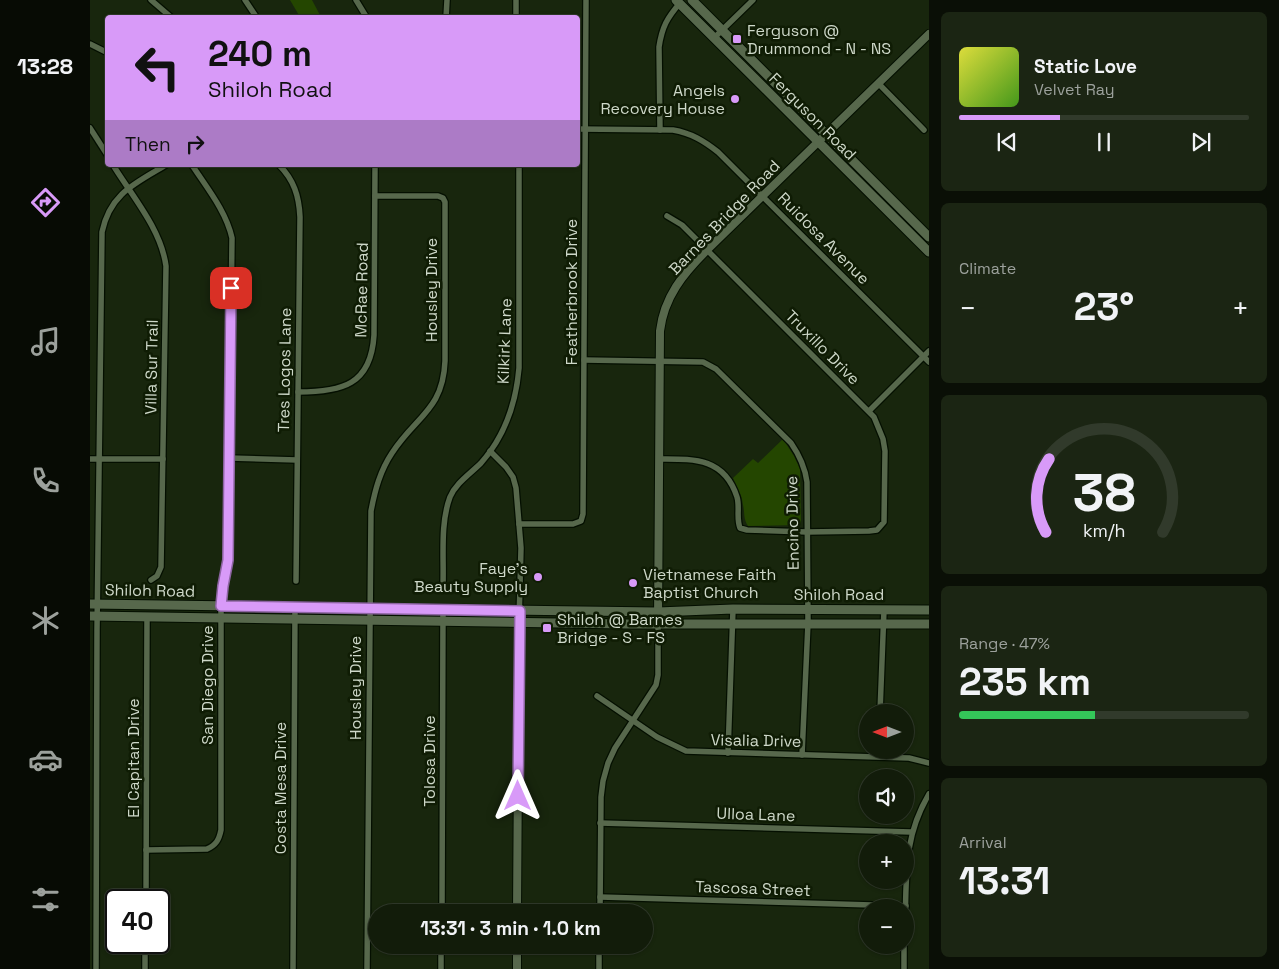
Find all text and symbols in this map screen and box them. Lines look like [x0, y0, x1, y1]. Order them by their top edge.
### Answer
place label: Ferguson @ Drummond - N - NS [747, 20, 891, 59]
text: 240 m [208, 32, 312, 76]
marker: Ferguson @ Drummond - N - NS [731, 33, 743, 45]
icon: left [125, 35, 190, 100]
text: 13:28 [17, 52, 73, 80]
text: Static Love [1034, 54, 1137, 79]
street label: Ferguson Road [764, 68, 861, 165]
text: Shiloh Road [208, 75, 333, 103]
text: Velvet Ray [1034, 79, 1115, 100]
place label: Angels Recovery House [601, 80, 725, 119]
marker: Angels Recovery House [729, 93, 741, 105]
icon: previous [993, 128, 1021, 156]
icon: pause [1090, 128, 1118, 156]
icon: next [1187, 128, 1215, 156]
icon: right [181, 130, 209, 158]
text: Then [125, 132, 171, 157]
street label: Barnes Bridge Road [664, 156, 785, 279]
icon: directions [28, 185, 63, 220]
street label: Ruidosa Avenue [773, 188, 874, 289]
street label: Featherbrook Drive [561, 219, 582, 365]
street label: Housley Drive [421, 238, 442, 342]
street label: McRae Road [350, 242, 373, 338]
text: Climate [959, 258, 1016, 279]
pin [210, 267, 252, 309]
icon: arrive [217, 274, 245, 302]
text: 23° [1074, 283, 1134, 331]
text: − [959, 290, 976, 326]
text: + [1232, 290, 1249, 326]
street label: Kilkirk Lane [493, 298, 516, 384]
street label: Truxillo Drive [781, 305, 865, 389]
street label: Tres Logos Lane [273, 308, 296, 432]
street label: Villa Sur Trail [140, 319, 163, 415]
icon: music [28, 324, 63, 359]
text: 38 [1073, 460, 1135, 526]
icon: phone [28, 463, 63, 498]
street label: Encino Drive [781, 476, 804, 570]
text: km/h [1083, 519, 1125, 542]
place label: Faye's Beauty Supply [414, 558, 528, 597]
place label: Vietnamese Faith Baptist Church [643, 564, 776, 603]
marker: Faye's Beauty Supply [532, 571, 544, 583]
marker: Vietnamese Faith Baptist Church [627, 577, 639, 589]
street label: Shiloh Road [105, 579, 195, 602]
street label: Shiloh Road [794, 584, 884, 605]
icon: climate [28, 603, 63, 638]
place label: Shiloh @ Barnes Bridge - S - FS [557, 609, 682, 648]
marker: Shiloh @ Barnes Bridge - S - FS [541, 622, 553, 634]
street label: San Diego Drive [197, 625, 218, 745]
text: Range · 47% [959, 633, 1050, 654]
street label: Housley Drive [345, 636, 366, 740]
text: 235 km [959, 658, 1091, 706]
street label: El Capitan Drive [123, 698, 144, 818]
north arrow [859, 704, 914, 759]
map controls [859, 704, 914, 954]
street label: Tolosa Drive [419, 715, 440, 807]
street label: Costa Mesa Drive [270, 722, 291, 854]
street label: Visalia Drive [710, 729, 802, 752]
icon: car [28, 742, 63, 777]
position arrow [491, 769, 543, 821]
button: sound [859, 769, 914, 824]
street label: Ulloa Lane [716, 803, 796, 826]
text: Arrival [959, 832, 1007, 853]
button: + [859, 834, 914, 889]
text: 13:31 [959, 857, 1050, 905]
street label: Tascosa Street [695, 876, 811, 901]
icon: filters [28, 882, 63, 917]
speed limit sign: 40 [105, 889, 170, 954]
button: − [859, 899, 914, 954]
text: 13:31 · 3 min · 1.0 km [420, 916, 601, 941]

